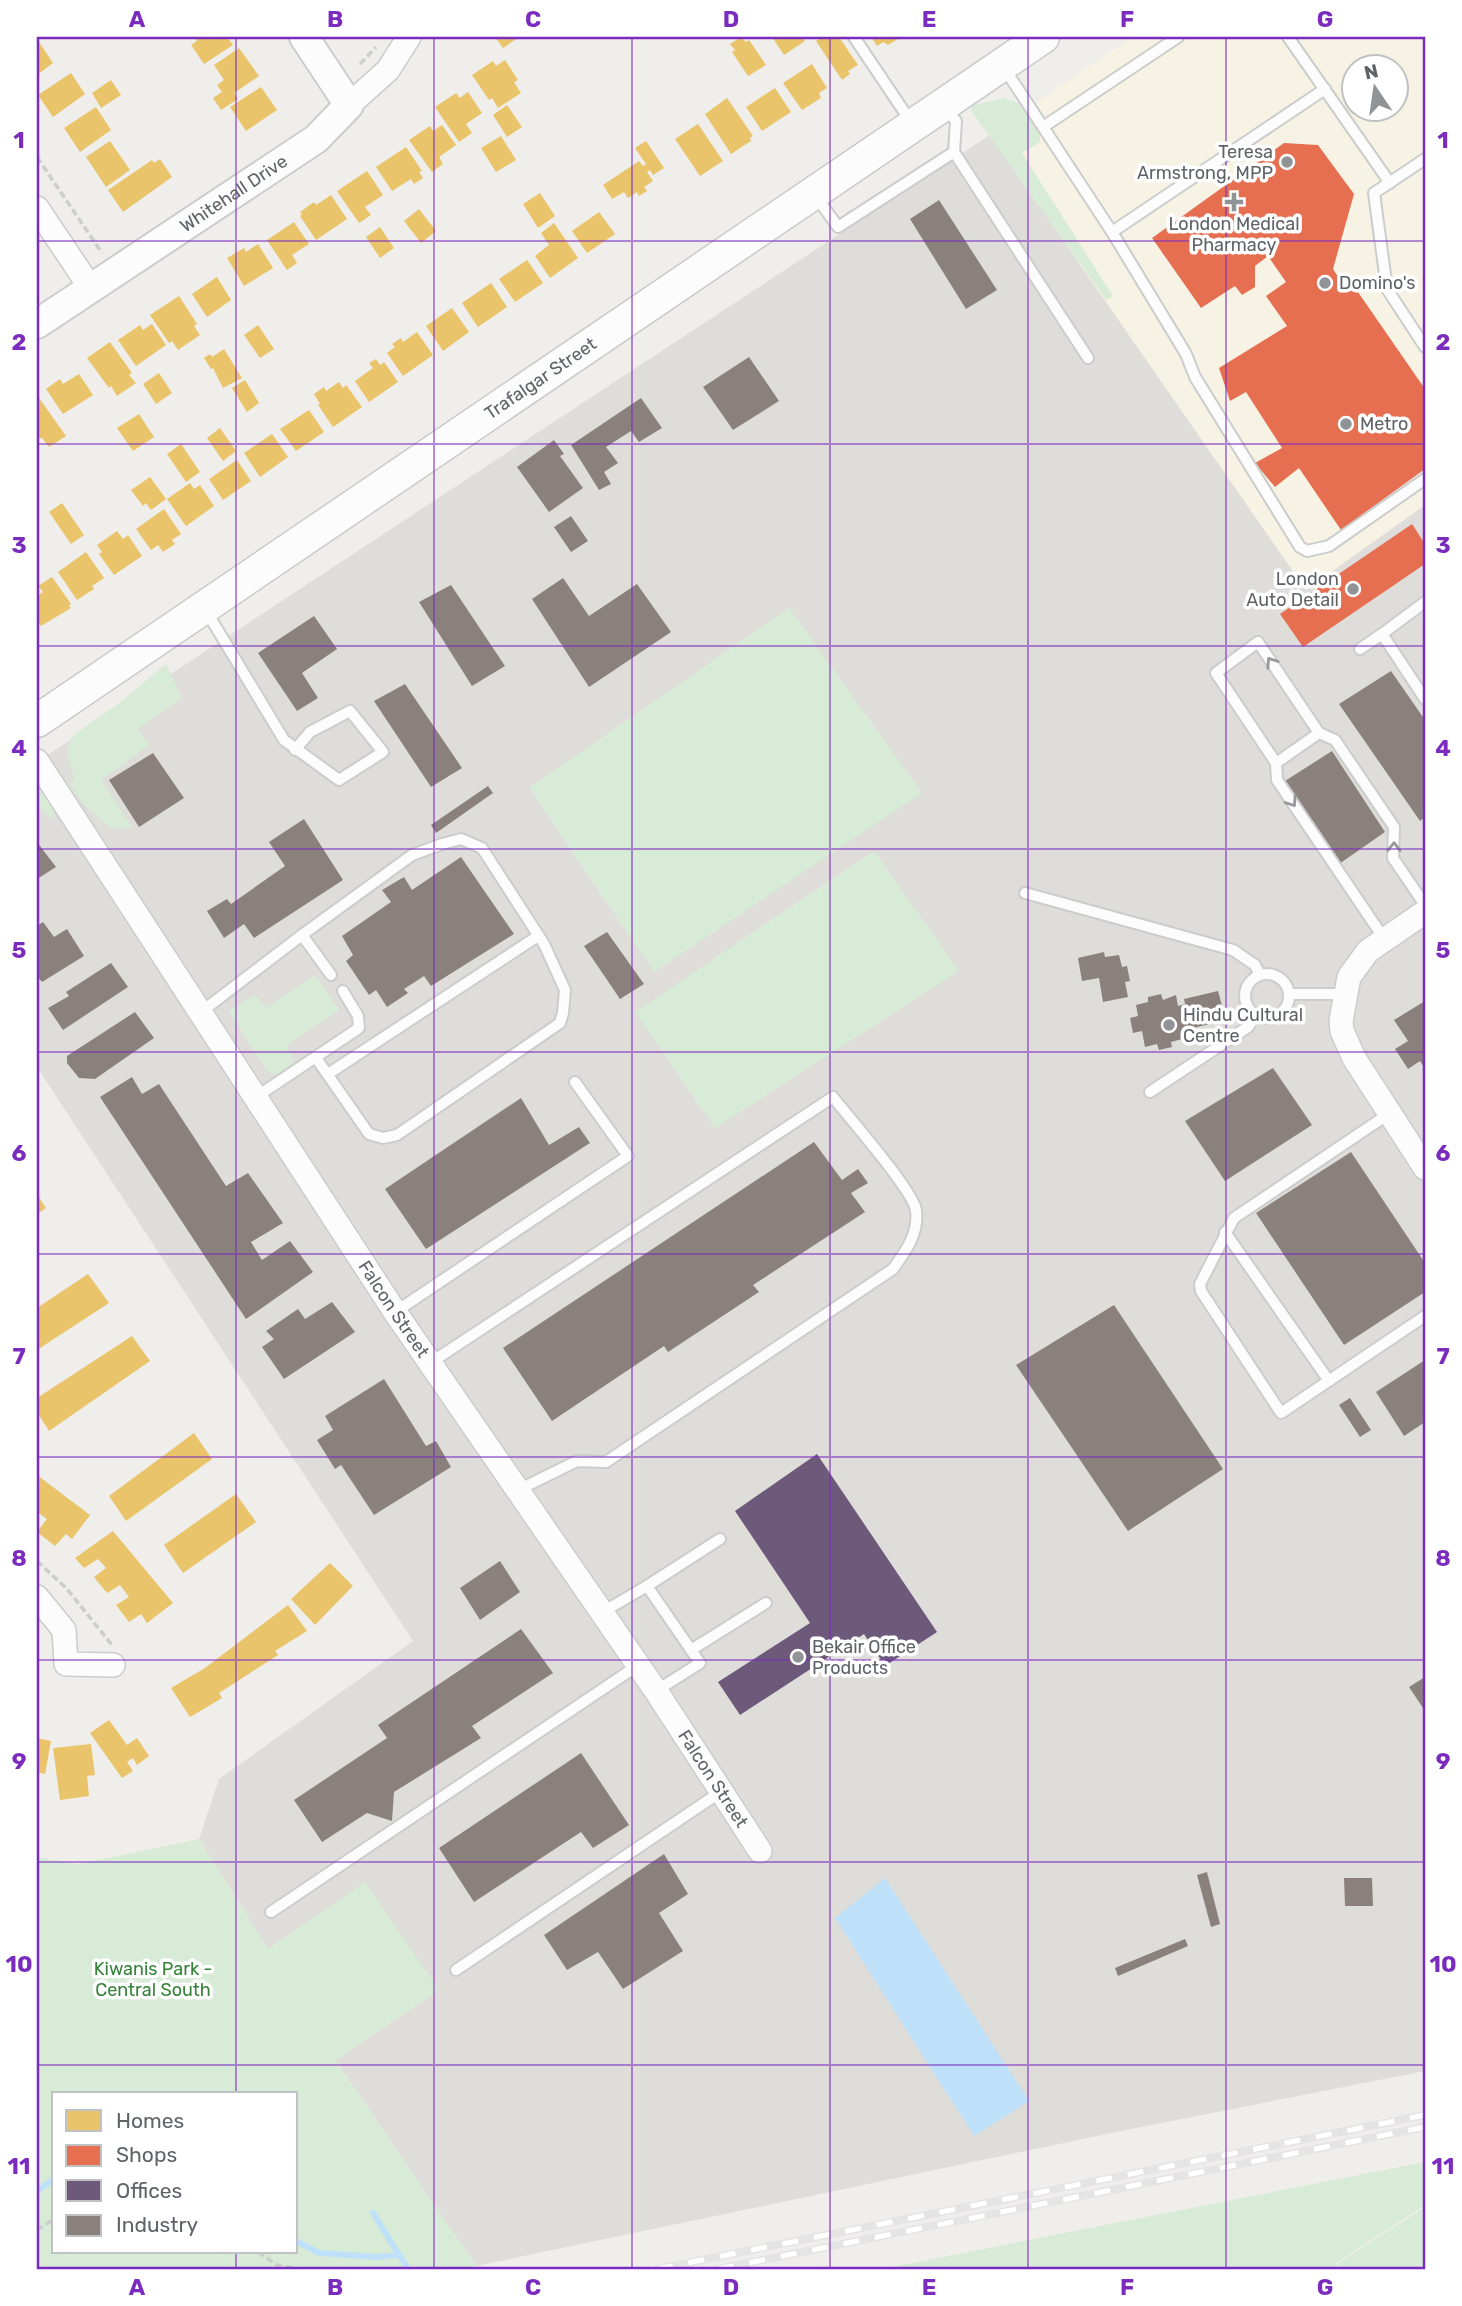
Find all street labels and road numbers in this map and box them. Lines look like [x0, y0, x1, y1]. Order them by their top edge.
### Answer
street label: Whitehall Drive [176, 150, 292, 237]
street label: Trafalgar Street [481, 333, 601, 424]
street label: Falcon Street [354, 1256, 434, 1362]
street label: Falcon Street [673, 1726, 753, 1832]

